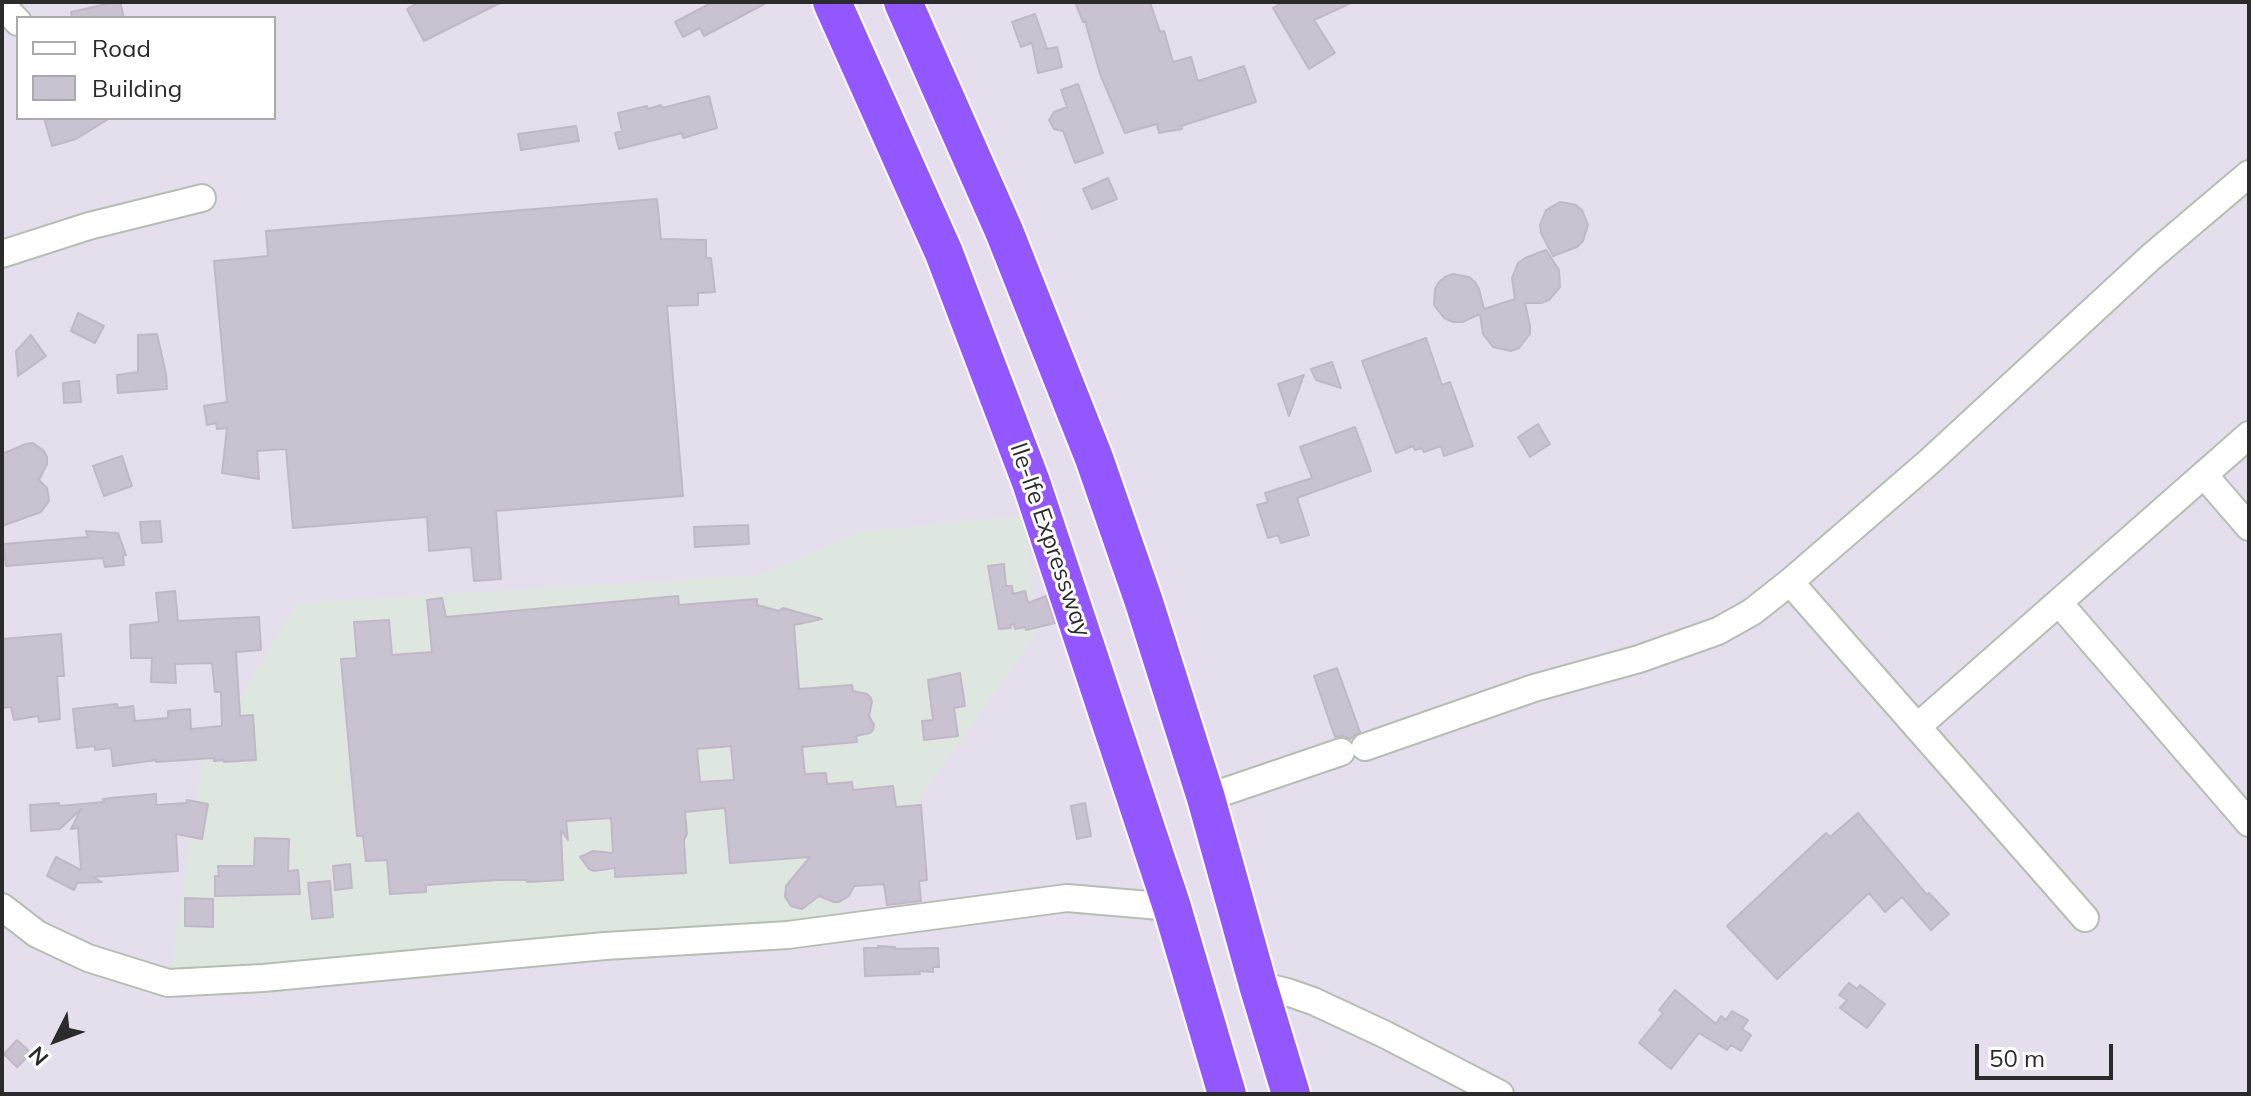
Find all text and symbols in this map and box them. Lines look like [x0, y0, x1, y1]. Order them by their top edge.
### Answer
legend [16, 16, 276, 120]
text: Road [92, 33, 151, 63]
text: Building [92, 73, 182, 103]
street label: Ile-Ife Expressway [1003, 439, 1097, 641]
north arrow [16, 1000, 96, 1080]
scale bar [1979, 1028, 2117, 1078]
text: N [22, 1041, 54, 1072]
text: 50 m [1989, 1043, 2045, 1073]

